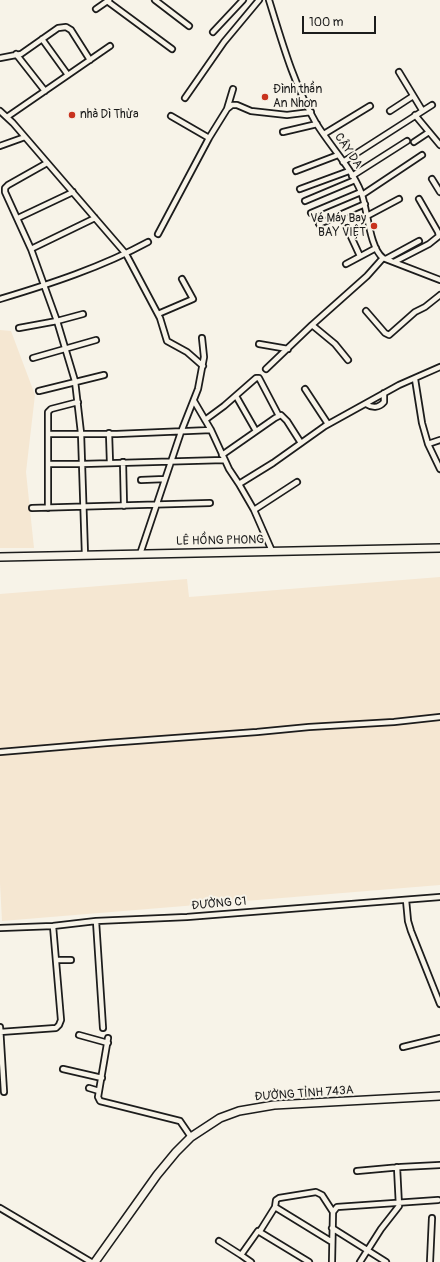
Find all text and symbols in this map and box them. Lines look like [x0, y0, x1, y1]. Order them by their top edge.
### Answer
scale bar [304, 8, 378, 34]
text: 100 m [309, 15, 343, 30]
place label: Đình thần An Nhơn [273, 83, 322, 111]
marker: Đình thần An Nhơn [260, 92, 270, 102]
place label: nhà Dì Thừa [80, 108, 139, 122]
marker: nhà Dì Thừa [67, 110, 77, 120]
street label: CÂY DA [331, 131, 365, 171]
place label: Vé Máy Bay BAY VIỆT [310, 212, 366, 240]
marker: Vé Máy Bay BAY VIỆT [369, 221, 379, 231]
street label: LÊ HỒNG PHONG [176, 533, 264, 549]
street label: ĐƯỜNG C1 [191, 894, 247, 914]
street label: ĐƯỜNG TỈNH 743A [254, 1083, 354, 1105]

